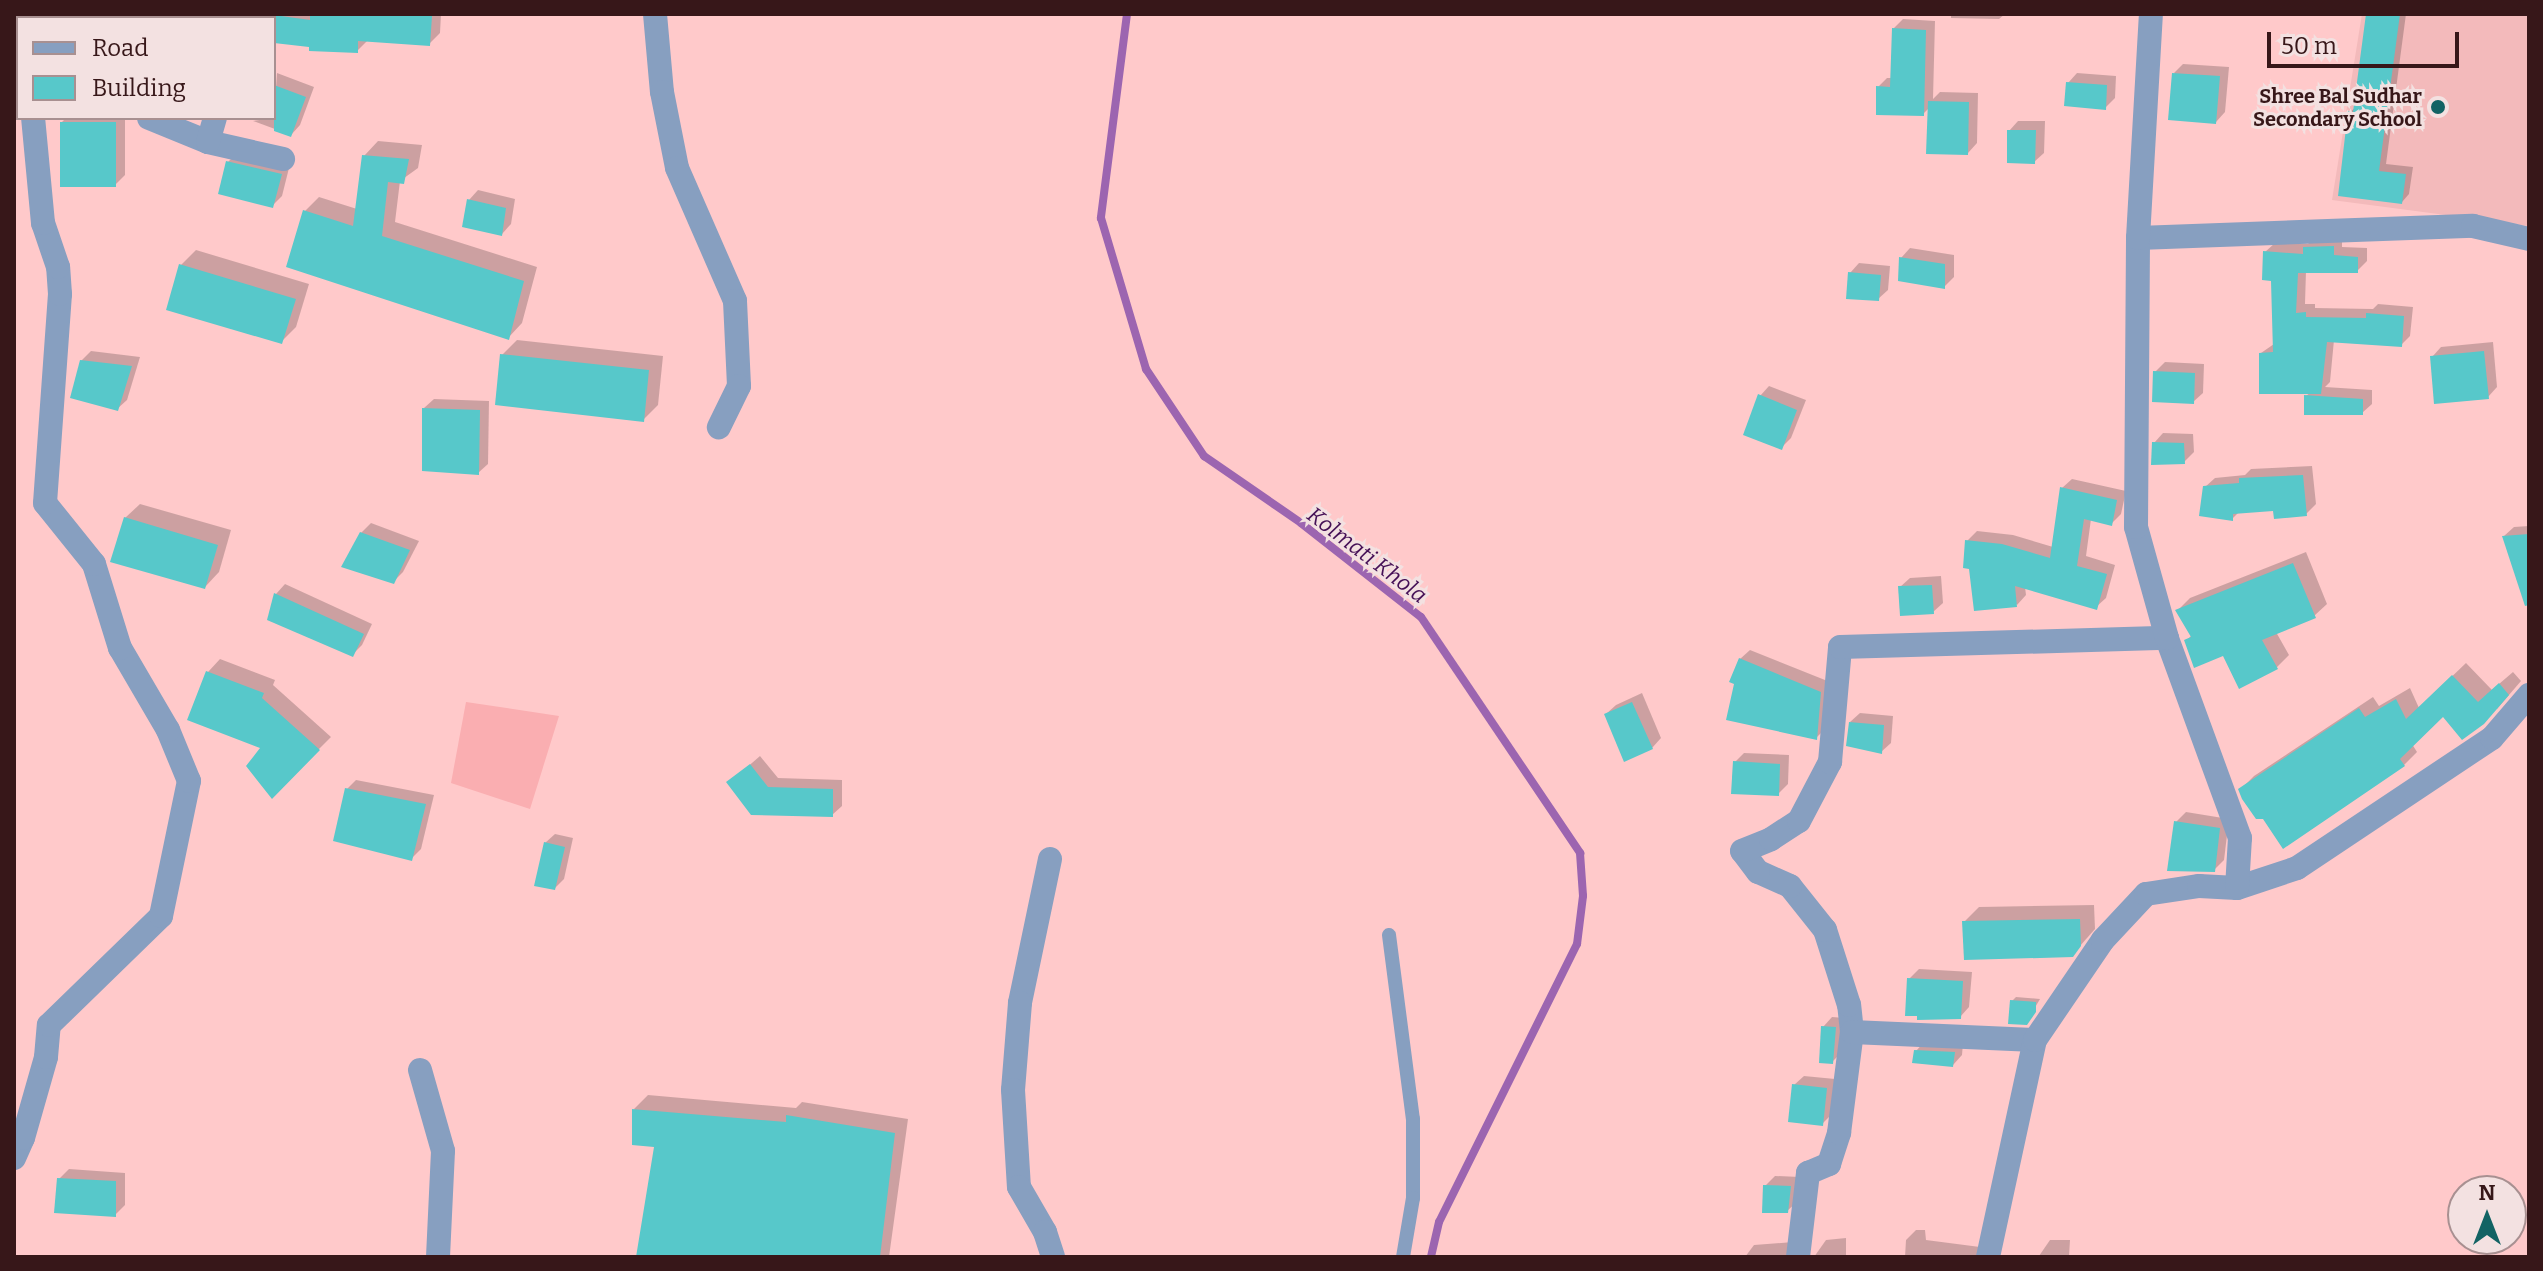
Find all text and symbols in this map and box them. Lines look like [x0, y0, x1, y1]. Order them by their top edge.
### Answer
legend [16, 16, 276, 120]
scale bar [2271, 16, 2463, 66]
text: 50 m [2281, 32, 2337, 60]
text: Road [92, 34, 148, 62]
text: Building [92, 74, 186, 102]
place label: Shree Bal Sudhar Secondary School [2253, 84, 2422, 131]
marker: Shree Bal Sudhar Secondary School [2429, 98, 2447, 116]
water label: Kolmati Khola [1302, 501, 1432, 609]
north arrow [2447, 1175, 2527, 1255]
text: N [2479, 1179, 2495, 1206]

